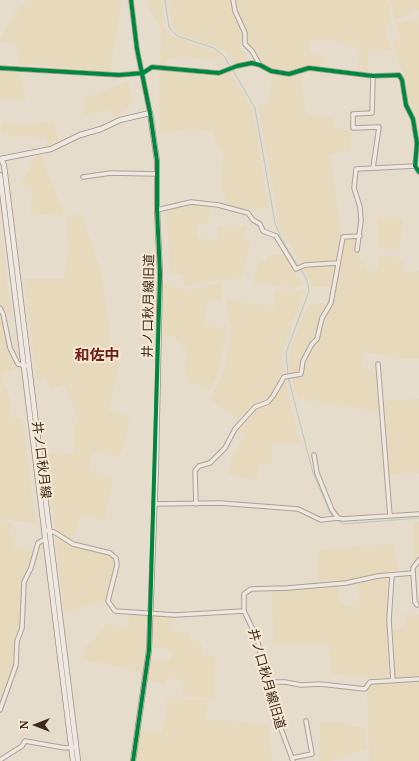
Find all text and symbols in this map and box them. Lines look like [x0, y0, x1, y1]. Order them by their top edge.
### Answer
street label: 井ノ口秋月線旧道 [140, 254, 158, 358]
district label: 和佐中 [75, 347, 119, 365]
street label: 井ノ口秋月線 [29, 420, 53, 500]
street label: 井ノ口秋月線旧道 [244, 627, 288, 731]
north arrow [16, 705, 56, 745]
text: N [17, 721, 31, 729]

